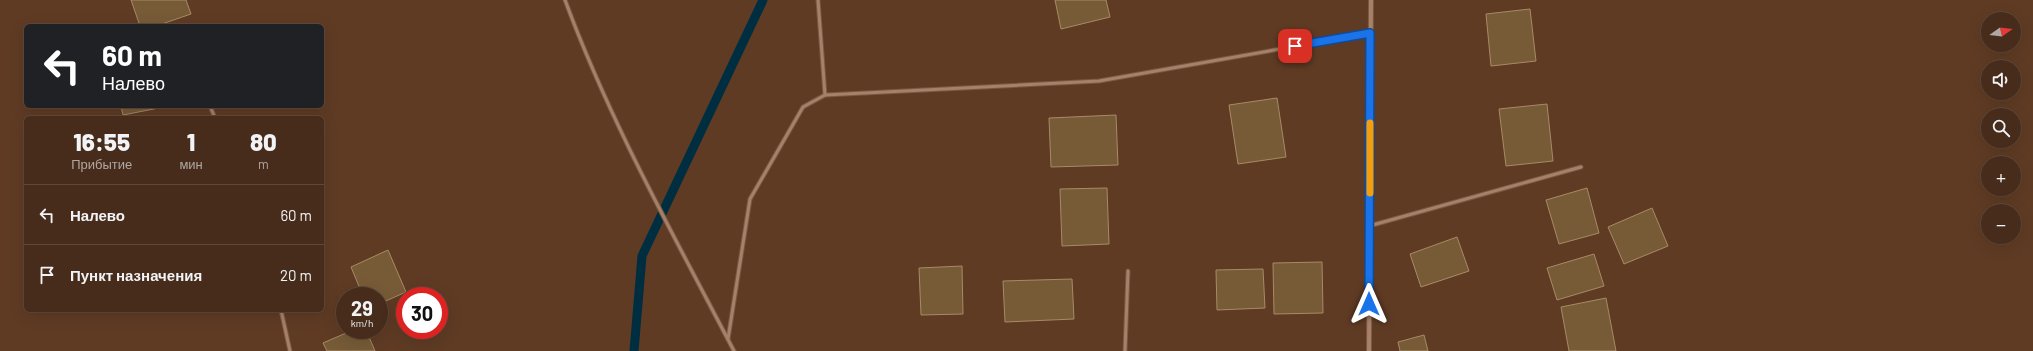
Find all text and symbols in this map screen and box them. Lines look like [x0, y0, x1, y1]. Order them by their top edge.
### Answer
north arrow [1981, 12, 2021, 52]
map controls [1981, 12, 2021, 244]
pin [1278, 29, 1312, 63]
icon: arrive [1284, 35, 1306, 57]
text: 60 m [102, 38, 162, 72]
icon: left [36, 40, 88, 92]
button: sound [1981, 60, 2021, 100]
text: Налево [102, 72, 165, 94]
button: search [1981, 108, 2021, 148]
text: 16:55 [73, 127, 130, 156]
text: 1 [187, 127, 195, 156]
text: 80 [250, 127, 277, 156]
text: Прибытие [71, 156, 132, 172]
text: мин [179, 156, 203, 172]
text: m [258, 156, 269, 172]
button: + [1981, 156, 2021, 196]
icon: left [36, 204, 58, 226]
button: − [1981, 204, 2021, 244]
text: Налево [70, 206, 125, 224]
text: 60 m [280, 206, 312, 224]
icon: arrive [36, 264, 58, 286]
text: Пункт назначения [70, 266, 202, 284]
text: 20 m [280, 266, 312, 284]
position arrow [1348, 283, 1390, 325]
speed limit sign: 30 [396, 287, 448, 339]
text: 29 [351, 296, 373, 320]
text: km/h [351, 317, 373, 329]

